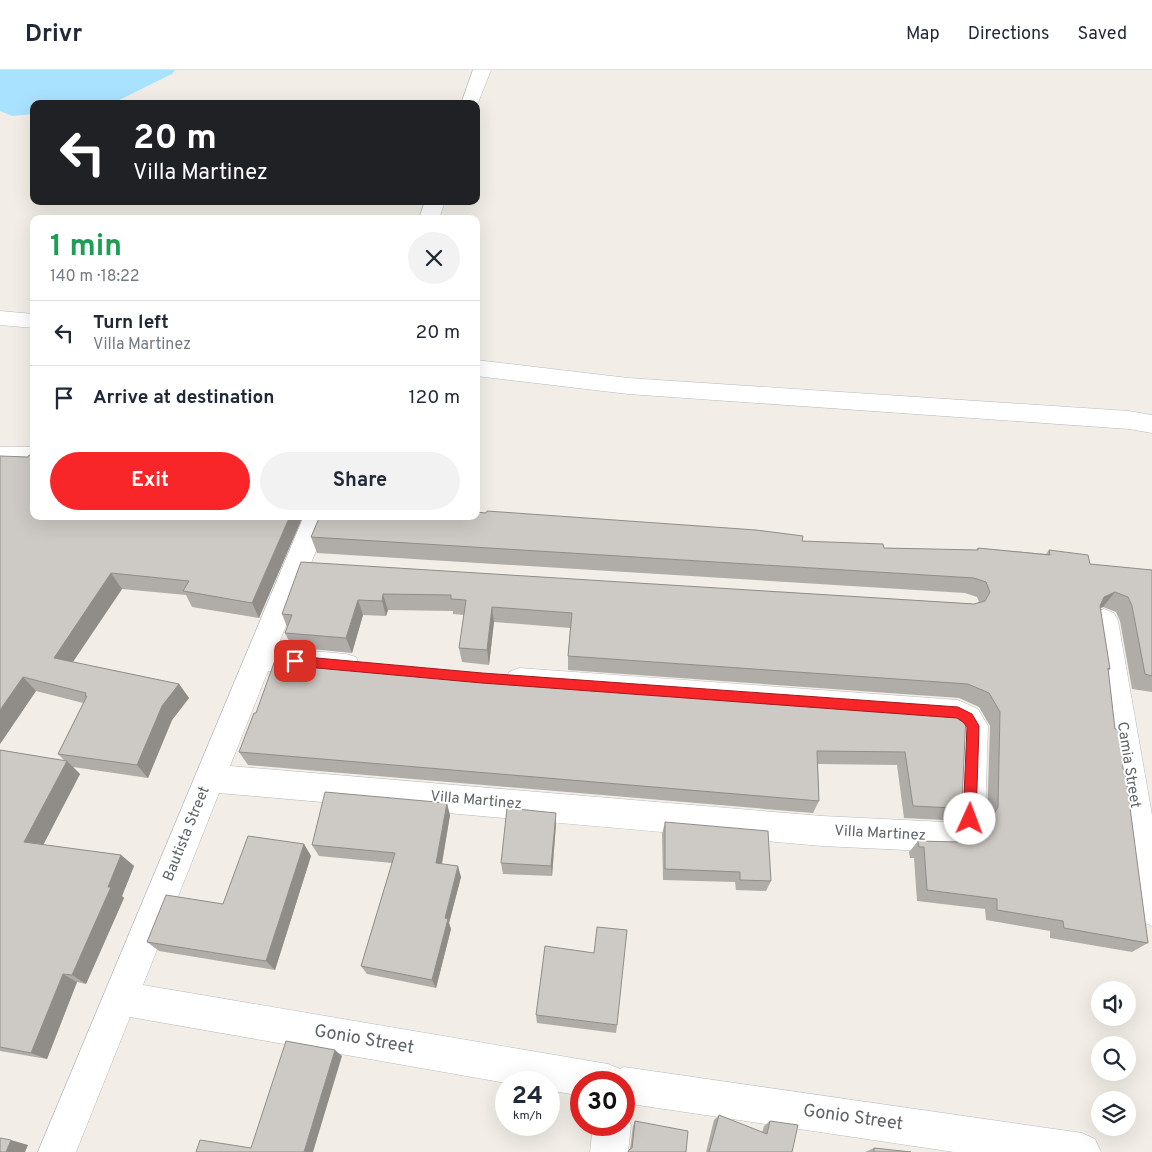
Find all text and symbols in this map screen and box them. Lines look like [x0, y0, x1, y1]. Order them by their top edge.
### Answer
text: Drivr [25, 20, 82, 50]
text: Map [906, 23, 940, 46]
text: Directions [968, 23, 1050, 46]
text: Saved [1078, 23, 1127, 46]
text: 20 m [133, 117, 217, 161]
icon: left [50, 120, 115, 185]
text: Villa Martinez [133, 160, 268, 187]
text: 1 min [50, 229, 122, 266]
button: close [408, 232, 460, 284]
text: 140 m · 18:22 [50, 267, 140, 287]
text: Turn left [93, 311, 169, 335]
icon: left [50, 319, 78, 347]
text: 20 m [416, 321, 460, 345]
text: Villa Martinez [93, 335, 191, 355]
icon: arrive [50, 384, 78, 412]
text: Arrive at destination [93, 386, 274, 410]
text: 120 m [409, 386, 460, 410]
button: Exit [50, 452, 250, 510]
button: Share [260, 452, 460, 510]
pin [274, 640, 316, 682]
icon: arrive [281, 647, 309, 675]
street label: Camia Street [1112, 721, 1144, 809]
street label: Bautista Street [159, 784, 215, 884]
street label: Villa Martinez [429, 788, 523, 814]
position arrow [943, 792, 995, 844]
street label: Villa Martinez [834, 822, 926, 846]
map controls [1091, 981, 1136, 1136]
button: sound [1091, 981, 1136, 1026]
street label: Gonio Street [312, 1020, 416, 1060]
button: search [1091, 1036, 1136, 1081]
speed limit sign: 30 [570, 1071, 635, 1136]
text: 24 [512, 1081, 543, 1113]
button: layers [1091, 1091, 1136, 1136]
street label: Gonio Street [801, 1100, 905, 1136]
text: km/h [513, 1108, 542, 1124]

